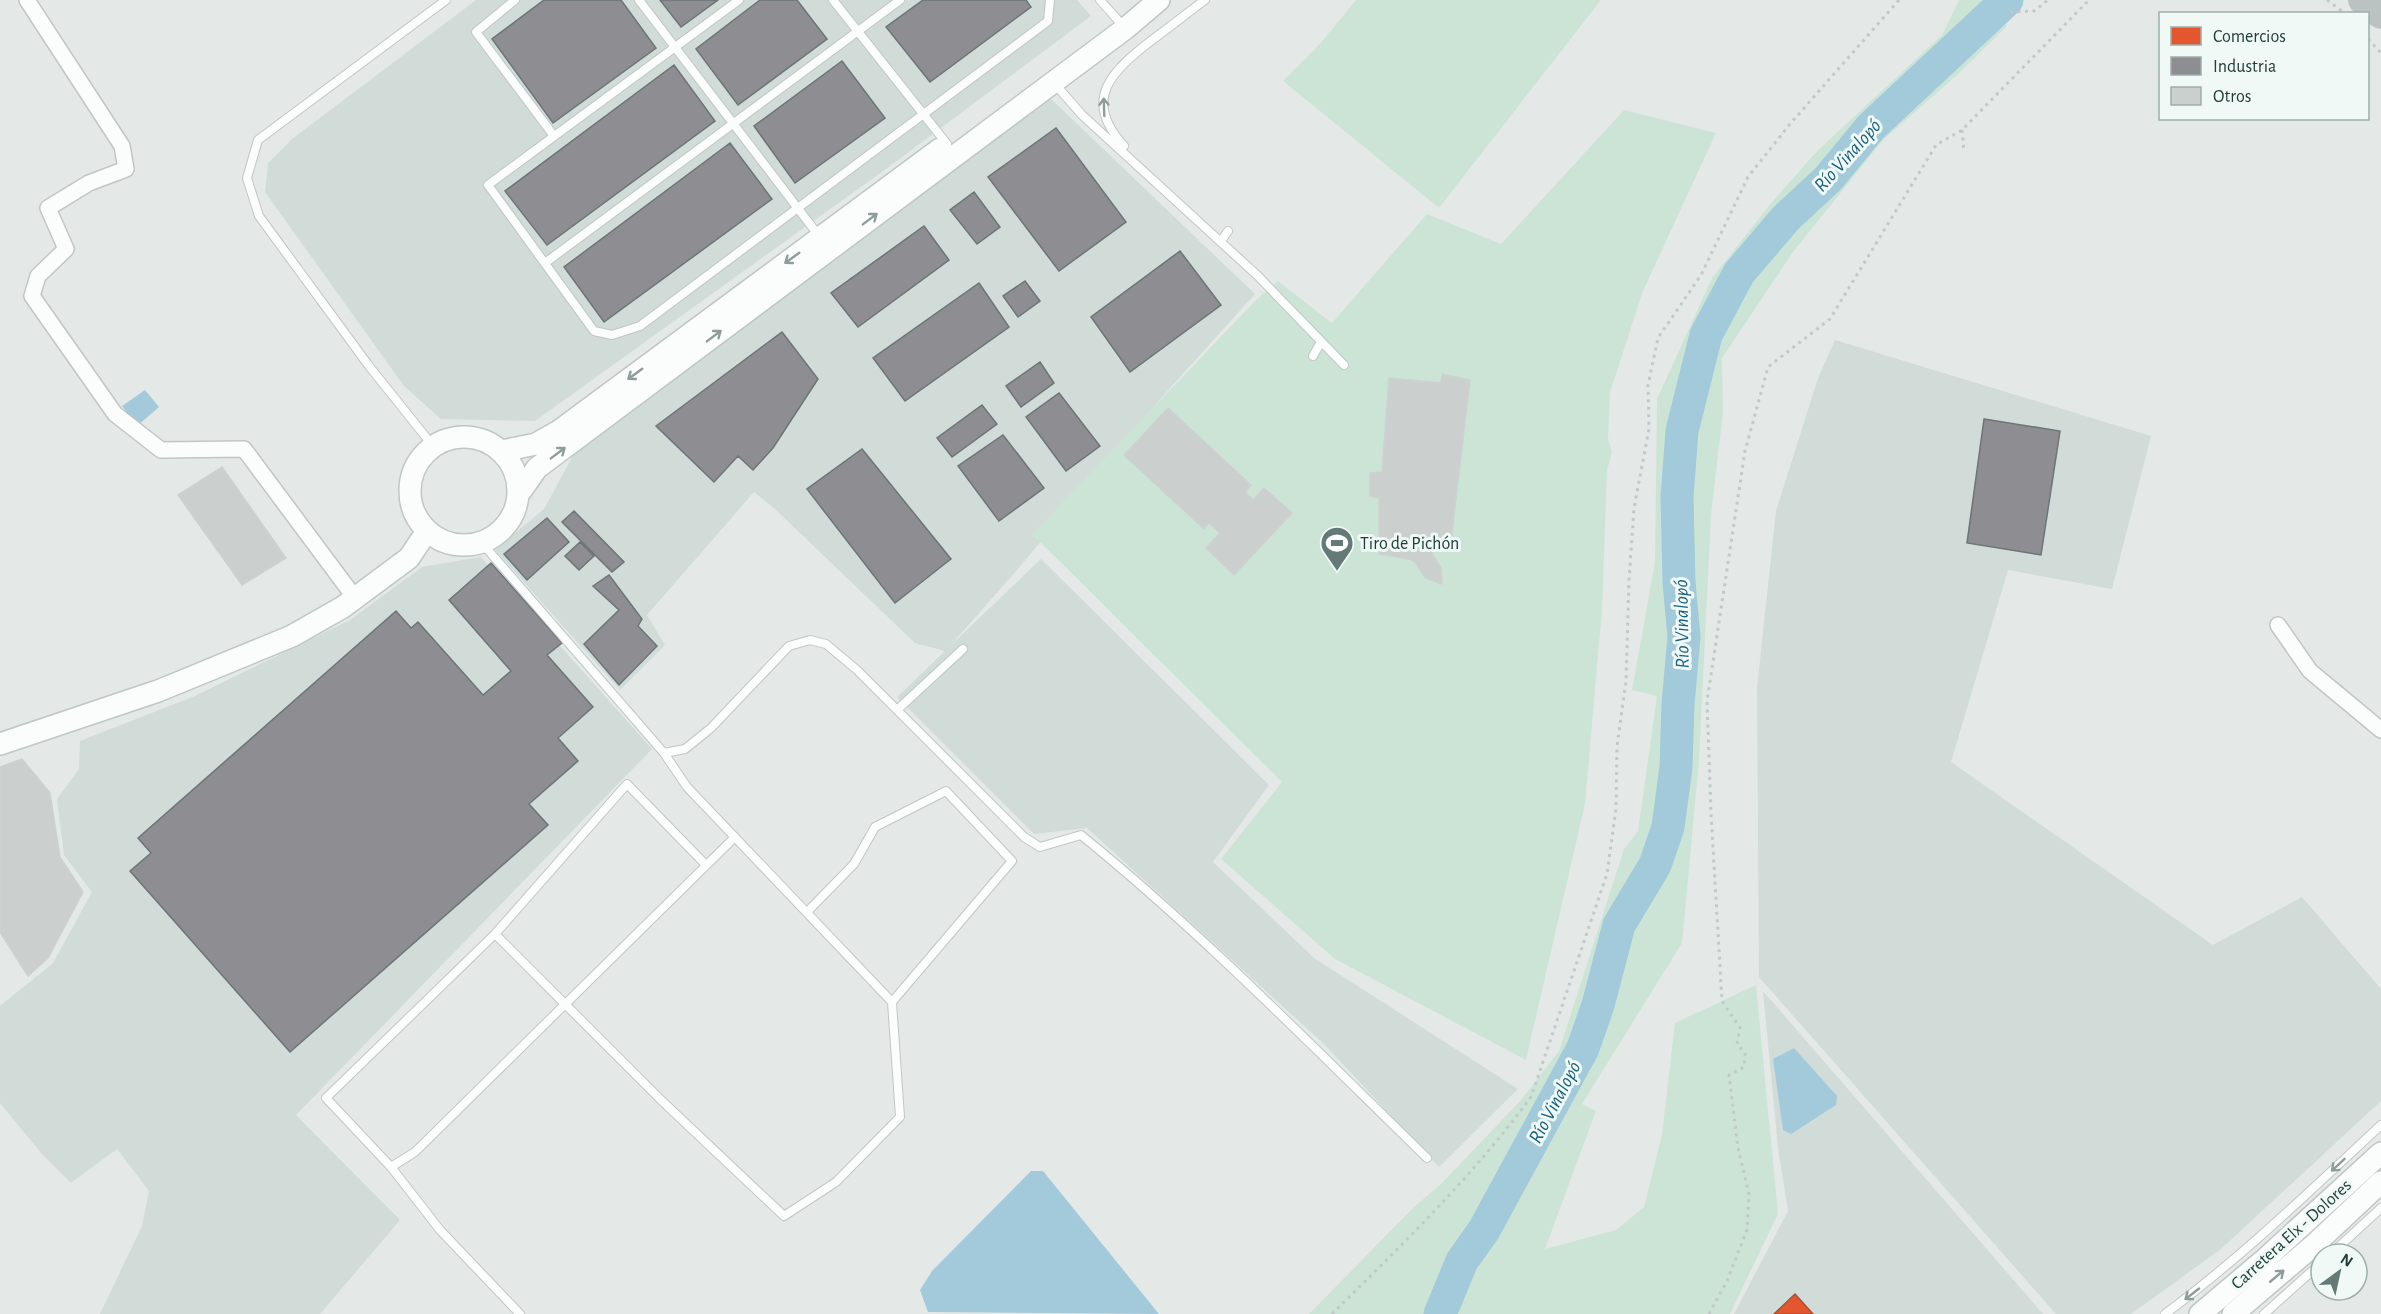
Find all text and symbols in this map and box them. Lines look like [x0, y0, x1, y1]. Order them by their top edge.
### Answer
legend [2159, 12, 2369, 120]
text: Comercios [2213, 28, 2286, 46]
text: Industria [2213, 58, 2276, 76]
text: Otros [2213, 88, 2251, 106]
one-way arrow [1099, 97, 1110, 117]
water label: Río Vinalopó [1810, 116, 1885, 196]
one-way arrow [861, 213, 877, 226]
one-way arrow [784, 251, 800, 264]
one-way arrow [705, 330, 721, 342]
one-way arrow [628, 368, 644, 380]
one-way arrow [549, 447, 565, 459]
sports icon: Tiro de Pichón [1319, 525, 1355, 572]
place label: Tiro de Pichón [1360, 535, 1459, 553]
water label: Río Vinalopó [1671, 579, 1693, 669]
water label: Río Vinalopó [1525, 1058, 1585, 1147]
one-way arrow [2331, 1158, 2346, 1172]
street label: Carretera Elx - Dolores [2228, 1176, 2355, 1293]
north arrow [2309, 1242, 2369, 1302]
text: N [2338, 1251, 2356, 1270]
one-way arrow [2269, 1269, 2284, 1283]
one-way arrow [2184, 1287, 2200, 1300]

